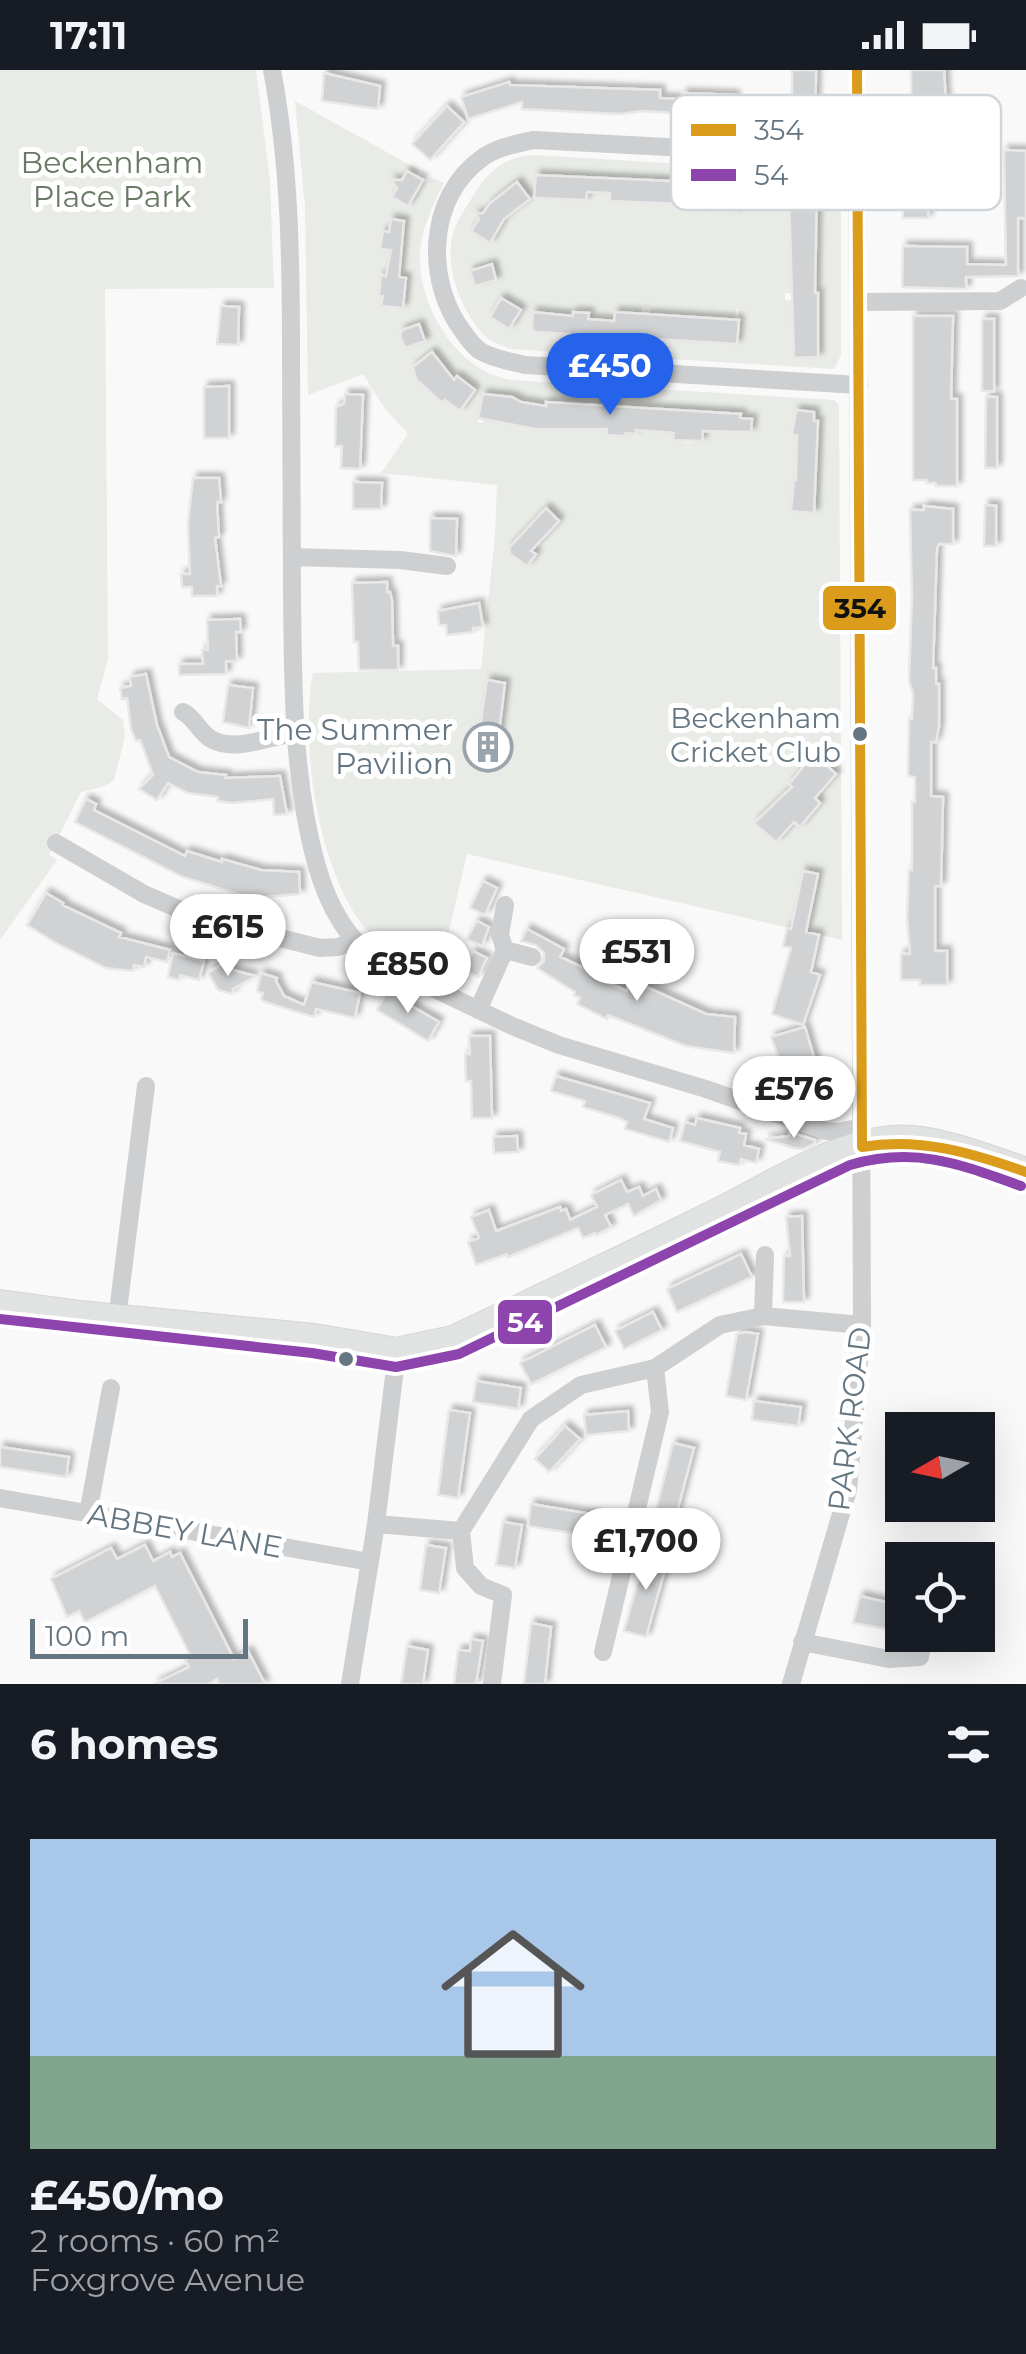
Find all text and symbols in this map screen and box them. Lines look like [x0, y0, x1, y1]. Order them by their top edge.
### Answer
text: 17:11 [50, 12, 127, 59]
legend [671, 95, 1001, 210]
text: 354 [754, 113, 804, 147]
park label: Beckenham Place Park [21, 144, 203, 215]
text: 54 [754, 158, 789, 192]
pin: £450 [551, 333, 669, 418]
text: £450 [568, 346, 652, 385]
line badge: 354 [821, 584, 898, 632]
text: 354 [833, 591, 887, 625]
place label: Beckenham Cricket Club [670, 701, 841, 769]
place label: The Summer Pavilion [257, 711, 453, 782]
building icon: The Summer Pavilion [462, 721, 514, 773]
marker: Beckenham Cricket Club [850, 724, 870, 744]
pin: £615 [169, 894, 287, 979]
text: £615 [192, 907, 264, 946]
pin: £531 [578, 919, 696, 1004]
pin: £850 [349, 931, 467, 1016]
text: £531 [601, 932, 673, 971]
text: £850 [367, 944, 449, 983]
pin: £576 [735, 1056, 853, 1141]
text: £576 [754, 1069, 834, 1108]
line badge: 54 [496, 1298, 554, 1346]
text: 54 [507, 1305, 544, 1339]
street label: PARK ROAD [820, 1325, 879, 1513]
unlabelled marker [336, 1349, 356, 1369]
north arrow [885, 1412, 995, 1522]
map controls [885, 1412, 995, 1652]
street label: ABBEY LANE [85, 1495, 285, 1566]
pin: £1,700 [565, 1508, 727, 1593]
text: £1,700 [594, 1521, 698, 1560]
button: locate [885, 1542, 995, 1652]
scale bar [30, 1614, 248, 1658]
text: 100 m [45, 1619, 129, 1653]
icon: filters [941, 1717, 996, 1772]
text: 6 homes [30, 1718, 218, 1770]
icon: home [423, 1904, 603, 2084]
text: £450/mo [30, 2169, 224, 2221]
text: 2 rooms · 60 m² [30, 2221, 280, 2260]
text: Foxgrove Avenue [30, 2260, 305, 2299]

